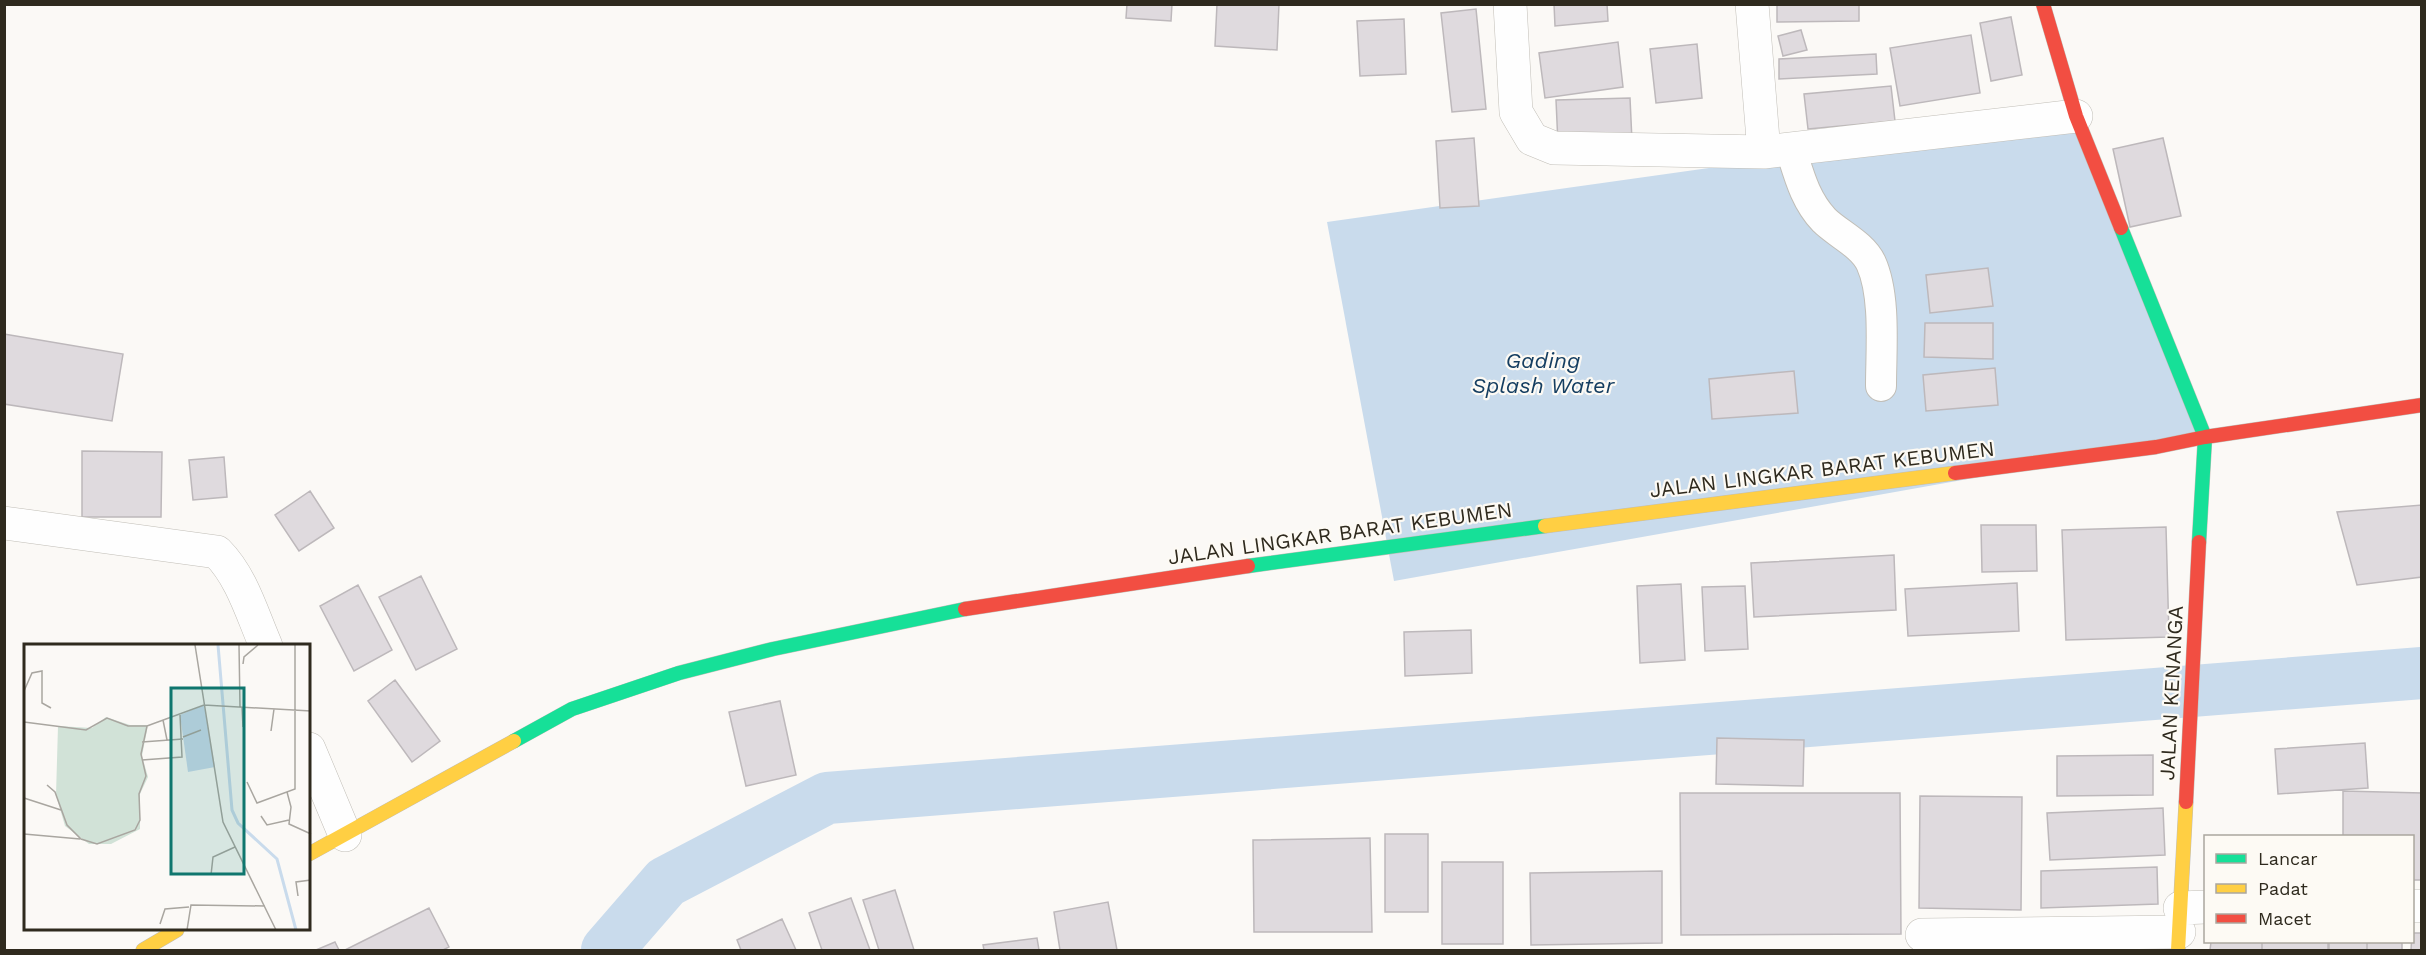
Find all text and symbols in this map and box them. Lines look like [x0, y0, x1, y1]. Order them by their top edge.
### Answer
water label: Gading Splash Water [1472, 348, 1616, 398]
street label: JALAN LINGKAR BARAT KEBUMEN [1648, 435, 1996, 503]
street label: JALAN LINGKAR BARAT KEBUMEN [1166, 496, 1514, 570]
street label: JALAN KENANGA [2154, 605, 2188, 781]
inset map [24, 644, 310, 931]
legend [2204, 835, 2414, 943]
text: Lancar [2258, 848, 2318, 869]
text: Padat [2258, 878, 2308, 899]
text: Macet [2258, 908, 2312, 929]

